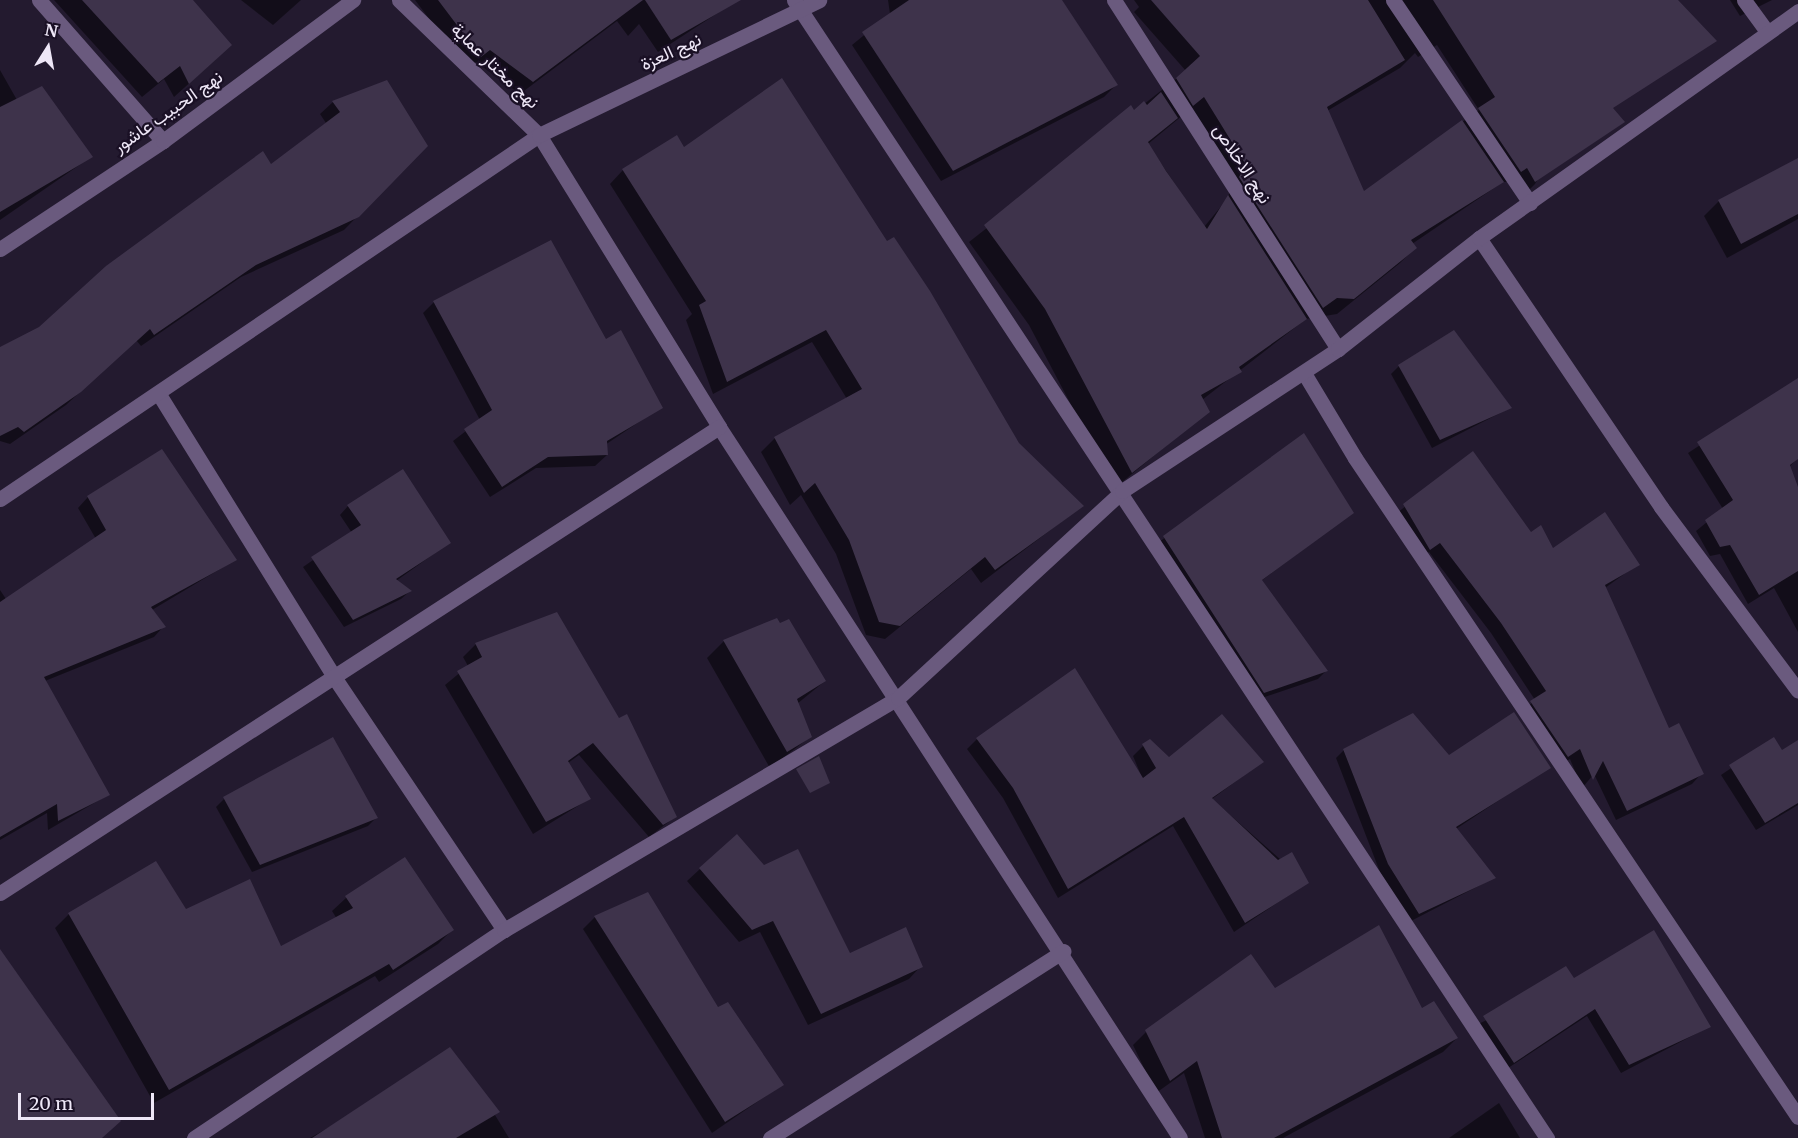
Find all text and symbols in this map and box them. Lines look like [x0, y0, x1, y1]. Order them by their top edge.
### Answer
north arrow [18, 18, 78, 78]
text: N [43, 19, 60, 41]
street label: نهج مختار عماية [446, 19, 544, 113]
street label: نهج العزة [637, 29, 705, 75]
street label: نهج الحبيب عاشور [109, 66, 227, 158]
street label: نهج الاخلاص [1208, 120, 1276, 208]
scale bar [21, 1081, 158, 1119]
text: 20 m [29, 1092, 73, 1115]

